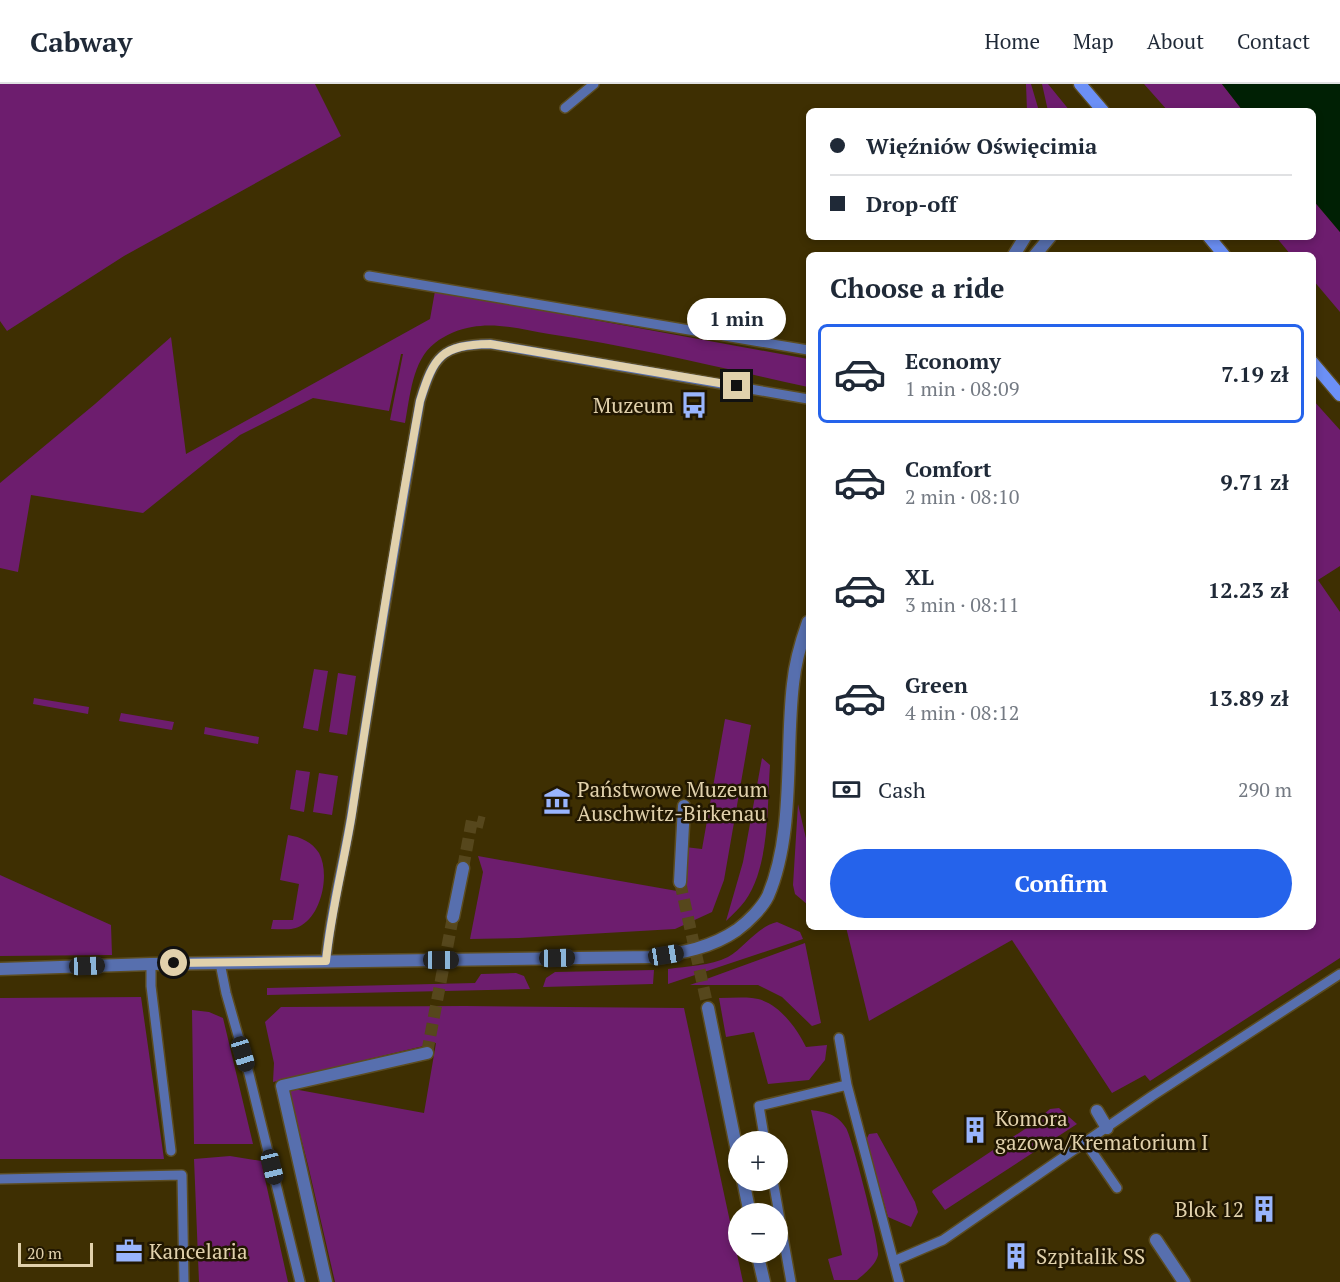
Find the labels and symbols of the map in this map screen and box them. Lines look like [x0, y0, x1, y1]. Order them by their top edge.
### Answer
callout: 1 min [688, 299, 786, 341]
route end [723, 372, 750, 399]
bus stop icon: Muzeum [679, 390, 709, 420]
place label: Muzeum [593, 391, 674, 419]
place label: Państwowe Muzeum Auschwitz-Birkenau [577, 775, 768, 827]
museum icon: Państwowe Muzeum Auschwitz-Birkenau [542, 786, 572, 816]
car [647, 943, 685, 967]
route start [160, 949, 187, 976]
car [539, 949, 575, 967]
car [423, 951, 459, 969]
car [69, 956, 105, 976]
car [229, 1034, 257, 1074]
place label: Komora gazowa/Krematorium I [995, 1104, 1209, 1156]
building icon: Komora gazowa/Krematorium I [960, 1115, 990, 1145]
car [259, 1147, 285, 1187]
building icon: Blok 12 [1249, 1194, 1279, 1224]
place label: Blok 12 [1175, 1195, 1244, 1223]
office icon: Kancelaria [114, 1236, 144, 1266]
place label: Kancelaria [149, 1237, 248, 1265]
scale bar [18, 1240, 93, 1268]
building icon: Szpitalik SS [1001, 1241, 1031, 1271]
place label: Szpitalik SS [1036, 1242, 1145, 1270]

